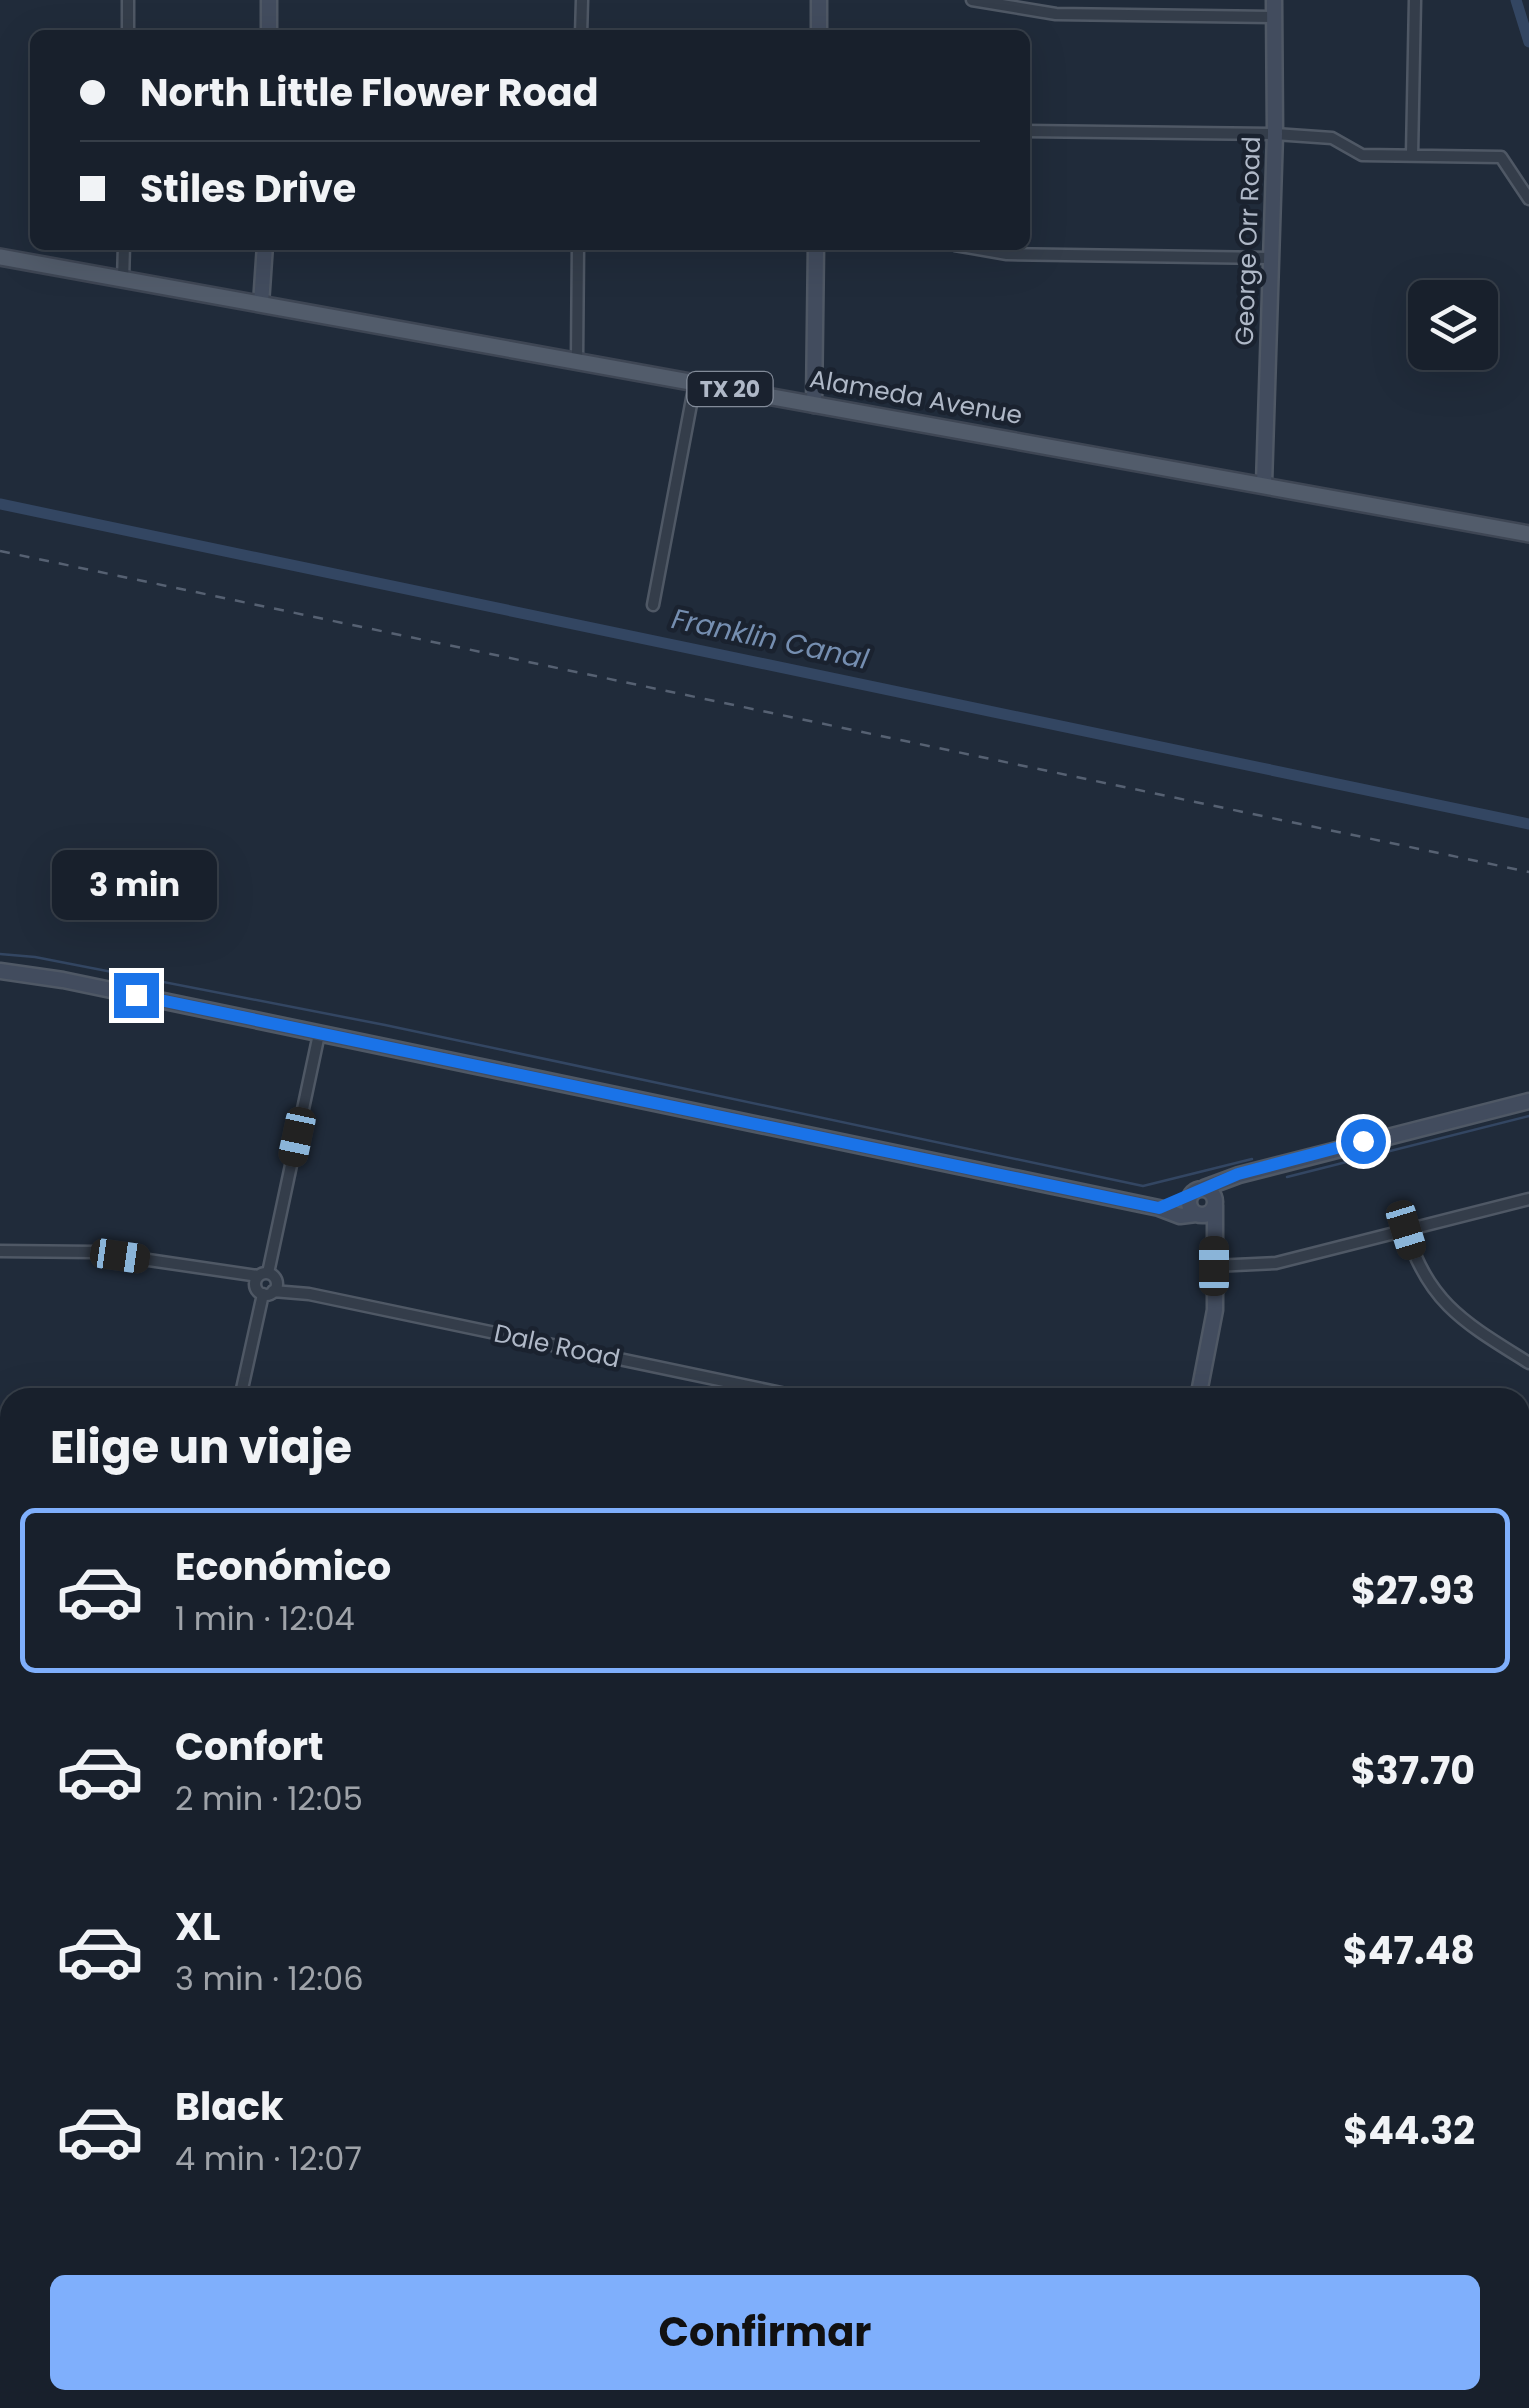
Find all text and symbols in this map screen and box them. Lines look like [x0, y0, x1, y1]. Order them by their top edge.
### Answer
text: North Little Flower Road [140, 66, 598, 119]
street label: George Orr Road [1227, 136, 1269, 346]
text: Stiles Drive [140, 162, 356, 215]
map controls [1408, 280, 1498, 370]
button: layers [1408, 280, 1498, 370]
street label: Alameda Avenue [807, 361, 1025, 433]
road number: TX 20 [688, 372, 772, 406]
water label: Franklin Canal [668, 599, 872, 679]
callout: 3 min [54, 850, 218, 920]
text: 3 min [89, 862, 180, 907]
route end [114, 973, 159, 1018]
car [276, 1105, 318, 1169]
route start [1341, 1119, 1386, 1164]
car [1383, 1197, 1429, 1263]
car [1199, 1236, 1229, 1296]
car [88, 1237, 152, 1275]
street label: Dale Road [491, 1316, 623, 1376]
text: Elige un viaje [50, 1416, 352, 1479]
text: Económico [175, 1540, 391, 1593]
icon: car [55, 1546, 145, 1636]
text: $27.93 [1351, 1564, 1475, 1617]
text: 1 min · 12:04 [175, 1596, 355, 1641]
text: Confort [175, 1720, 323, 1773]
icon: car [55, 1726, 145, 1816]
text: $37.70 [1351, 1744, 1475, 1797]
text: 2 min · 12:05 [175, 1776, 363, 1821]
text: XL [175, 1900, 220, 1953]
icon: car [55, 1906, 145, 1996]
text: $47.48 [1343, 1924, 1475, 1977]
text: 3 min · 12:06 [175, 1956, 363, 2001]
text: Black [175, 2080, 284, 2133]
icon: car [55, 2086, 145, 2176]
text: $44.32 [1343, 2104, 1475, 2157]
text: 4 min · 12:07 [175, 2136, 362, 2181]
button: Confirmar [50, 2275, 1480, 2390]

